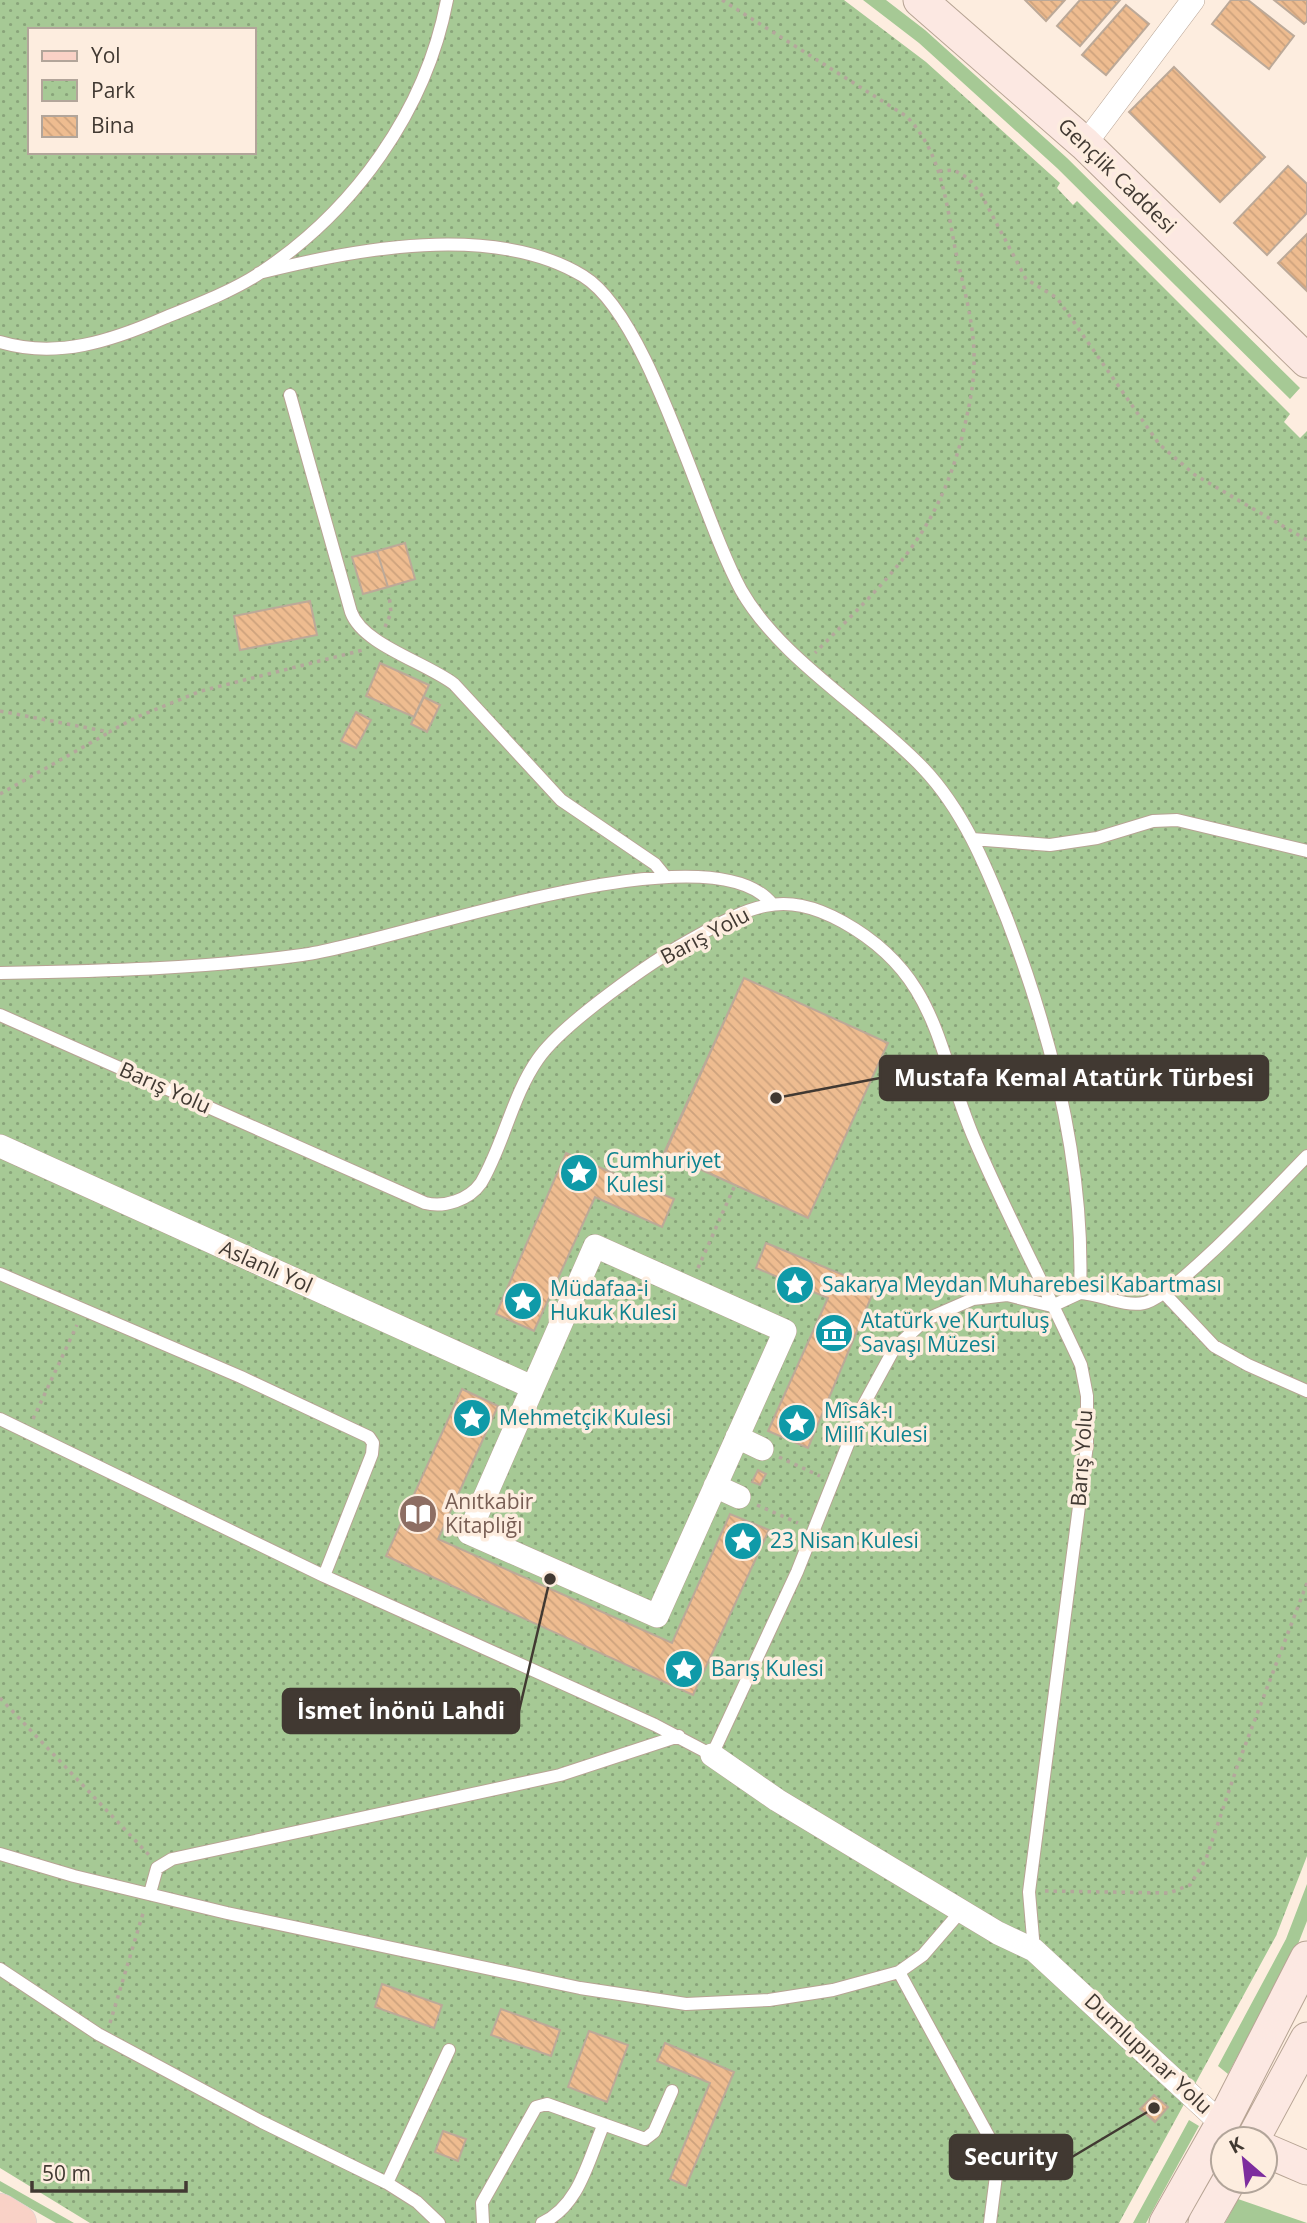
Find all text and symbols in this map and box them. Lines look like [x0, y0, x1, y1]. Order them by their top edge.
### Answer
legend [28, 28, 256, 154]
text: Yol [91, 41, 121, 69]
text: Park [91, 76, 135, 104]
text: Bina [91, 111, 134, 139]
street label: Gençlik Caddesi [1052, 111, 1183, 239]
street label: Barış Yolu [655, 900, 754, 970]
street label: Barış Yolu [115, 1055, 215, 1120]
callout: Mustafa Kemal Atatürk Türbesi [880, 1056, 1268, 1100]
text: Mustafa Kemal Atatürk Türbesi [894, 1061, 1254, 1093]
place label: Cumhuriyet Kulesi [606, 1146, 721, 1198]
place icon: Cumhuriyet Kulesi [558, 1152, 600, 1194]
street label: Aslanlı Yol [216, 1233, 317, 1299]
place icon: Sakarya Meydan Muharebesi Kabartması [774, 1264, 816, 1306]
place label: Sakarya Meydan Muharebesi Kabartması [822, 1270, 1222, 1298]
place label: Müdafaa-i Hukuk Kulesi [550, 1274, 677, 1326]
place icon: Müdafaa-i Hukuk Kulesi [502, 1280, 544, 1322]
place label: Atatürk ve Kurtuluş Savaşı Müzesi [861, 1306, 1049, 1358]
museum icon: Atatürk ve Kurtuluş Savaşı Müzesi [813, 1312, 855, 1354]
place label: Mîsâk-ı Millî Kulesi [824, 1396, 928, 1448]
place icon: Mehmetçik Kulesi [451, 1397, 493, 1439]
place icon: Mîsâk-ı Millî Kulesi [776, 1402, 818, 1444]
place label: Mehmetçik Kulesi [499, 1403, 671, 1431]
street label: Barış Yolu [1064, 1409, 1098, 1507]
place label: Anıtkabir Kitaplığı [445, 1487, 534, 1539]
library icon: Anıtkabir Kitaplığı [397, 1493, 439, 1535]
place icon: 23 Nisan Kulesi [722, 1520, 764, 1562]
place label: 23 Nisan Kulesi [770, 1526, 919, 1554]
place icon: Barış Kulesi [663, 1648, 705, 1690]
place label: Barış Kulesi [711, 1654, 824, 1682]
callout: İsmet İnönü Lahdi [283, 1689, 519, 1733]
text: İsmet İnönü Lahdi [297, 1694, 505, 1726]
street label: Dumlupınar Yolu [1079, 1987, 1219, 2120]
north arrow [1209, 2125, 1279, 2195]
text: K [1224, 2130, 1248, 2159]
callout: Security [950, 2135, 1072, 2179]
text: Security [964, 2140, 1059, 2172]
scale bar [32, 2150, 186, 2194]
text: 50 m [42, 2159, 91, 2187]

